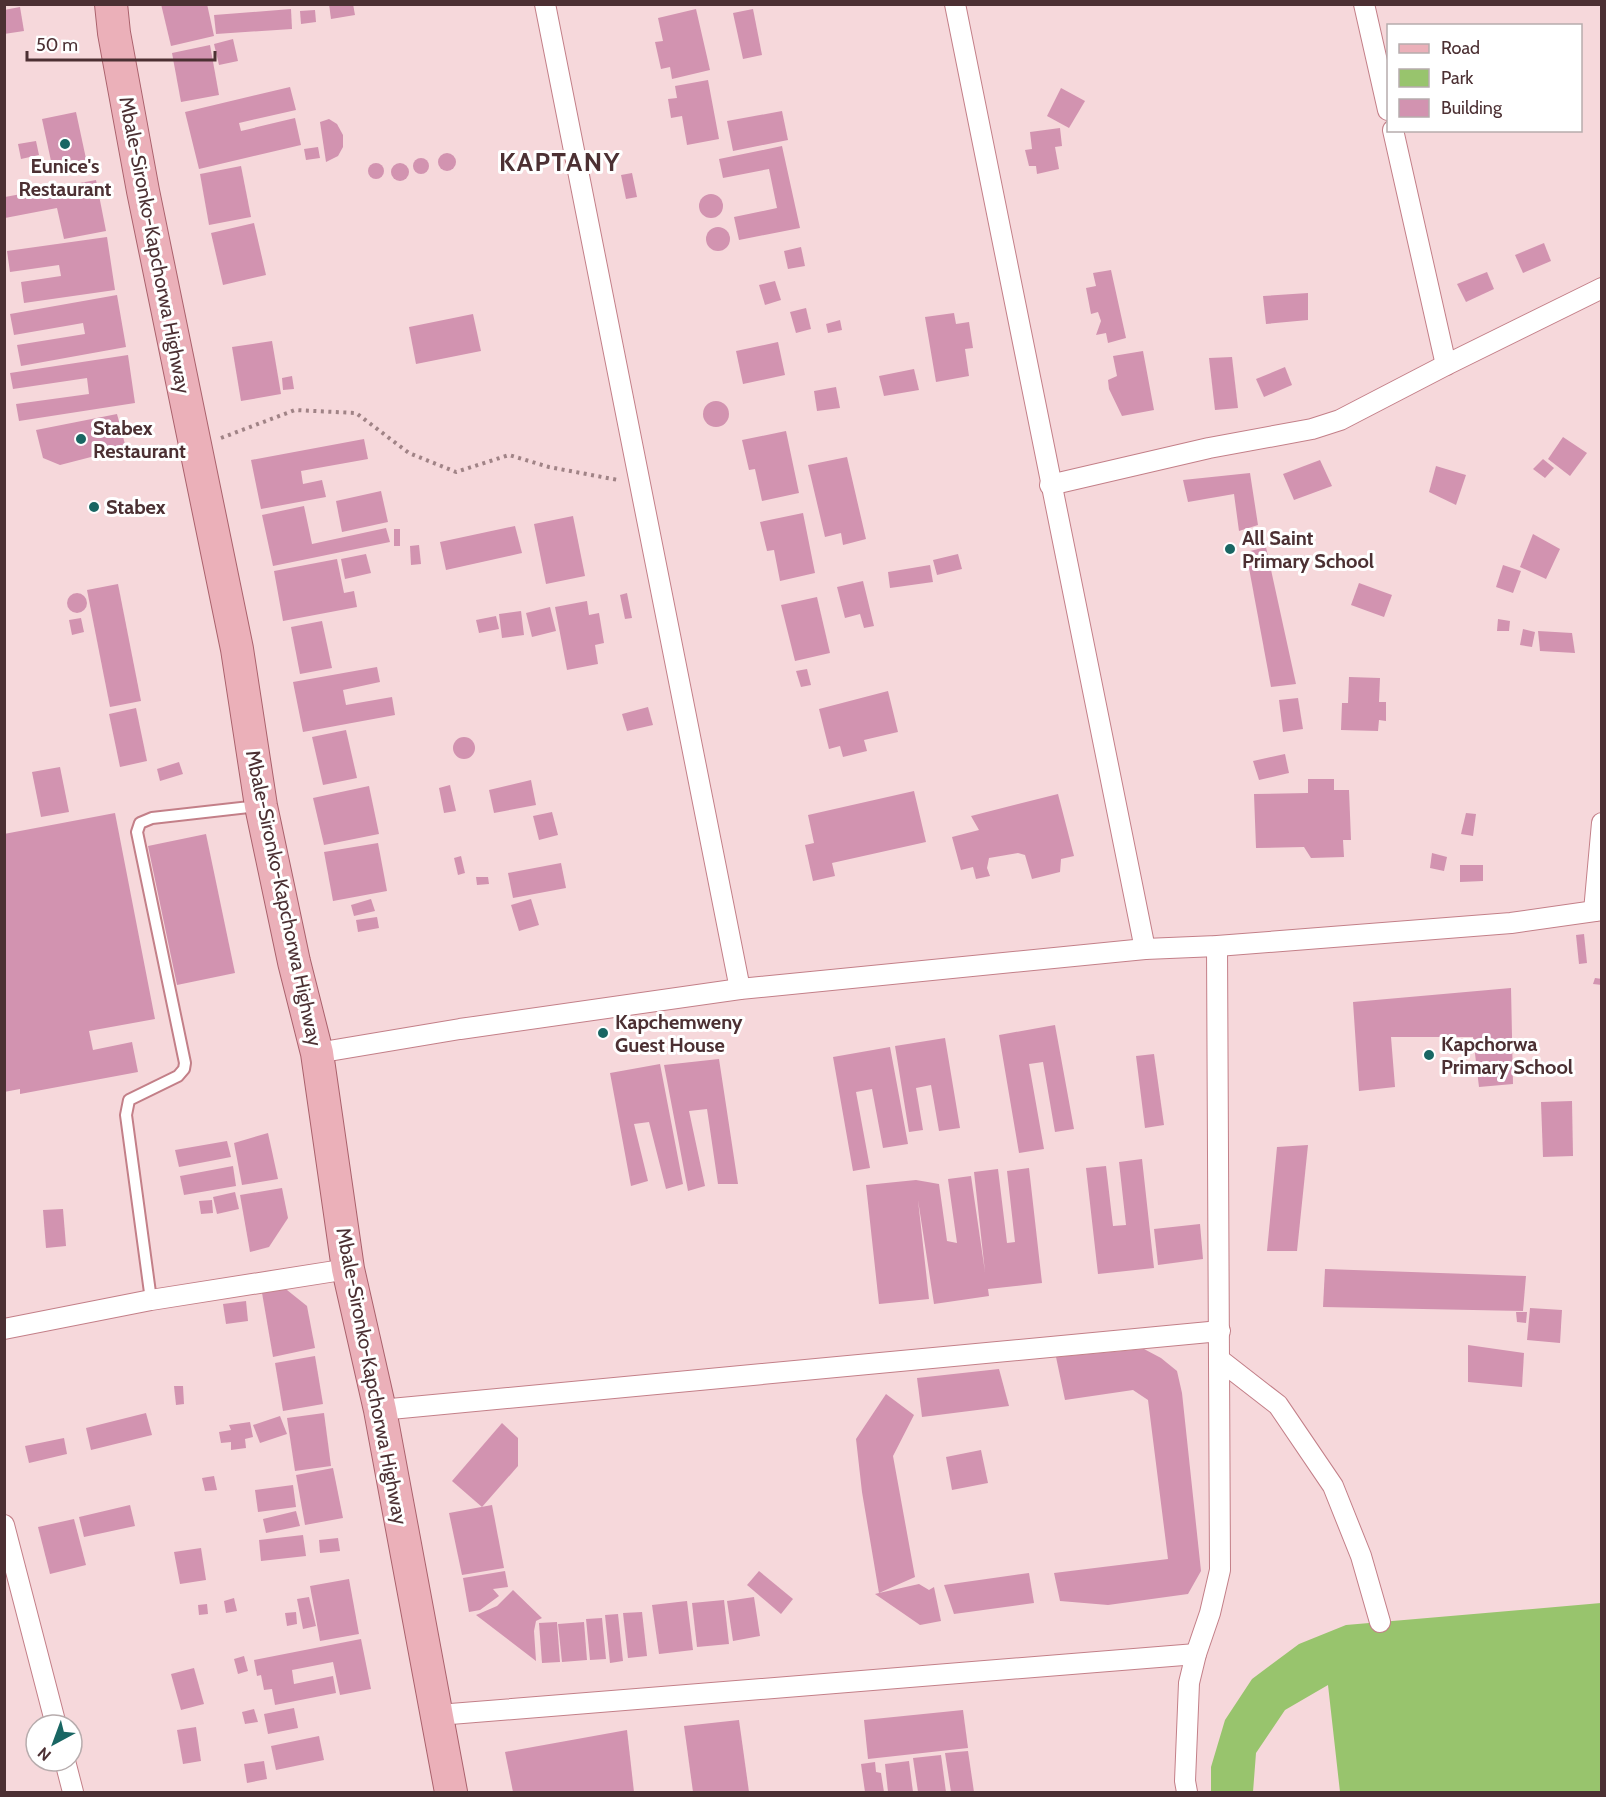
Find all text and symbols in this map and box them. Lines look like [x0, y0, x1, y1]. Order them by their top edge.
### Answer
scale bar [27, 24, 214, 62]
legend [1387, 24, 1582, 132]
text: 50 m [36, 34, 78, 56]
text: Road [1441, 37, 1480, 59]
text: Park [1441, 67, 1474, 89]
street label: Mbale-Sironko-Kapchorwa Highway [114, 94, 196, 396]
text: Building [1441, 97, 1503, 119]
marker: Eunice's Restaurant [58, 137, 72, 151]
district label: KAPTANY [499, 146, 621, 178]
place label: Eunice's Restaurant [19, 154, 112, 201]
place label: Stabex Restaurant [93, 416, 186, 463]
marker: Stabex Restaurant [74, 432, 88, 446]
place label: Stabex [106, 495, 166, 519]
marker: Stabex [87, 500, 101, 514]
place label: All Saint Primary School [1242, 526, 1374, 573]
marker: All Saint Primary School [1223, 542, 1237, 556]
street label: Mbale-Sironko-Kapchorwa Highway [241, 748, 327, 1048]
place label: Kapchemweny Guest House [615, 1010, 743, 1057]
marker: Kapchemweny Guest House [596, 1026, 610, 1040]
place label: Kapchorwa Primary School [1441, 1032, 1573, 1079]
marker: Kapchorwa Primary School [1422, 1048, 1436, 1062]
street label: Mbale-Sironko-Kapchorwa Highway [331, 1225, 413, 1527]
north arrow [24, 1713, 84, 1773]
text: N [34, 1743, 55, 1765]

